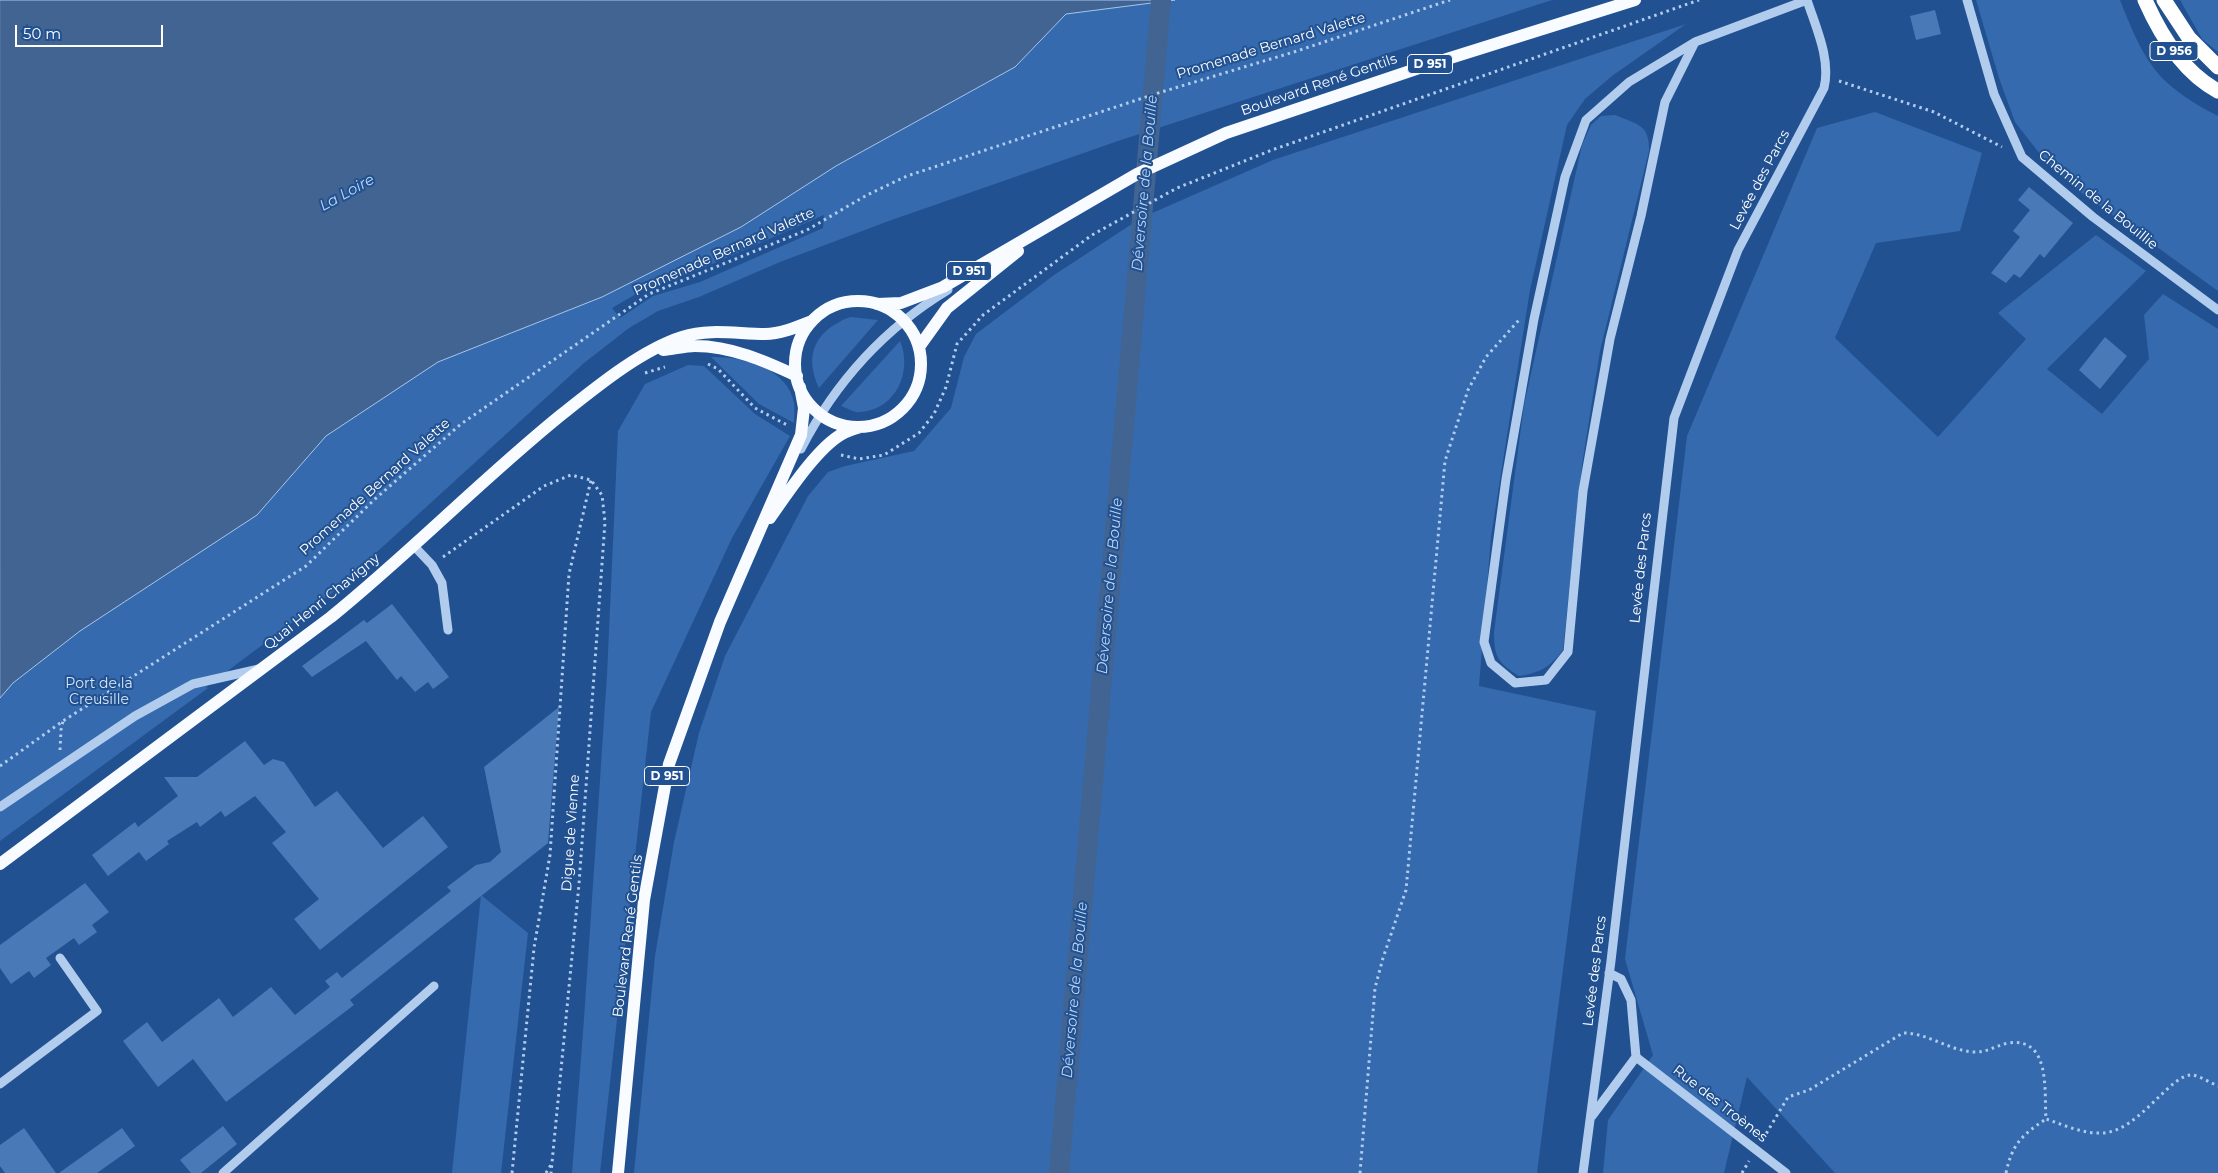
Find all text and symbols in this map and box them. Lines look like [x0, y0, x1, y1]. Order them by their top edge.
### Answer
street label: Promenade Bernard Valette [1175, 9, 1367, 83]
scale bar [18, 15, 165, 47]
text: 50 m [23, 24, 61, 43]
road number: D 956 [2150, 41, 2198, 60]
street label: Boulevard René Gentils [1239, 50, 1399, 120]
road number: D 951 [1408, 54, 1452, 74]
water label: Déversoire de la Bouille [1128, 94, 1162, 272]
street label: Levée des Parcs [1727, 127, 1793, 233]
street label: Chemin de la Bouillie [2035, 147, 2161, 253]
water label: La Loire [316, 171, 378, 215]
street label: Promenade Bernard Valette [631, 204, 817, 300]
road number: D 951 [946, 262, 992, 280]
street label: Promenade Bernard Valette [296, 415, 454, 559]
water label: Déversoire de la Bouille [1093, 497, 1127, 675]
street label: Levée des Parcs [1627, 512, 1655, 624]
street label: Quai Henri Chavigny [261, 550, 383, 654]
park label: Port de la Creusille [65, 676, 133, 709]
road number: D 951 [644, 766, 690, 786]
street label: Digue de Vienne [559, 774, 583, 892]
street label: Boulevard René Gentils [610, 854, 646, 1018]
water label: Déversoire de la Bouille [1058, 901, 1092, 1079]
street label: Levée des Parcs [1580, 915, 1610, 1027]
street label: Rue des Troènes [1669, 1062, 1771, 1146]

